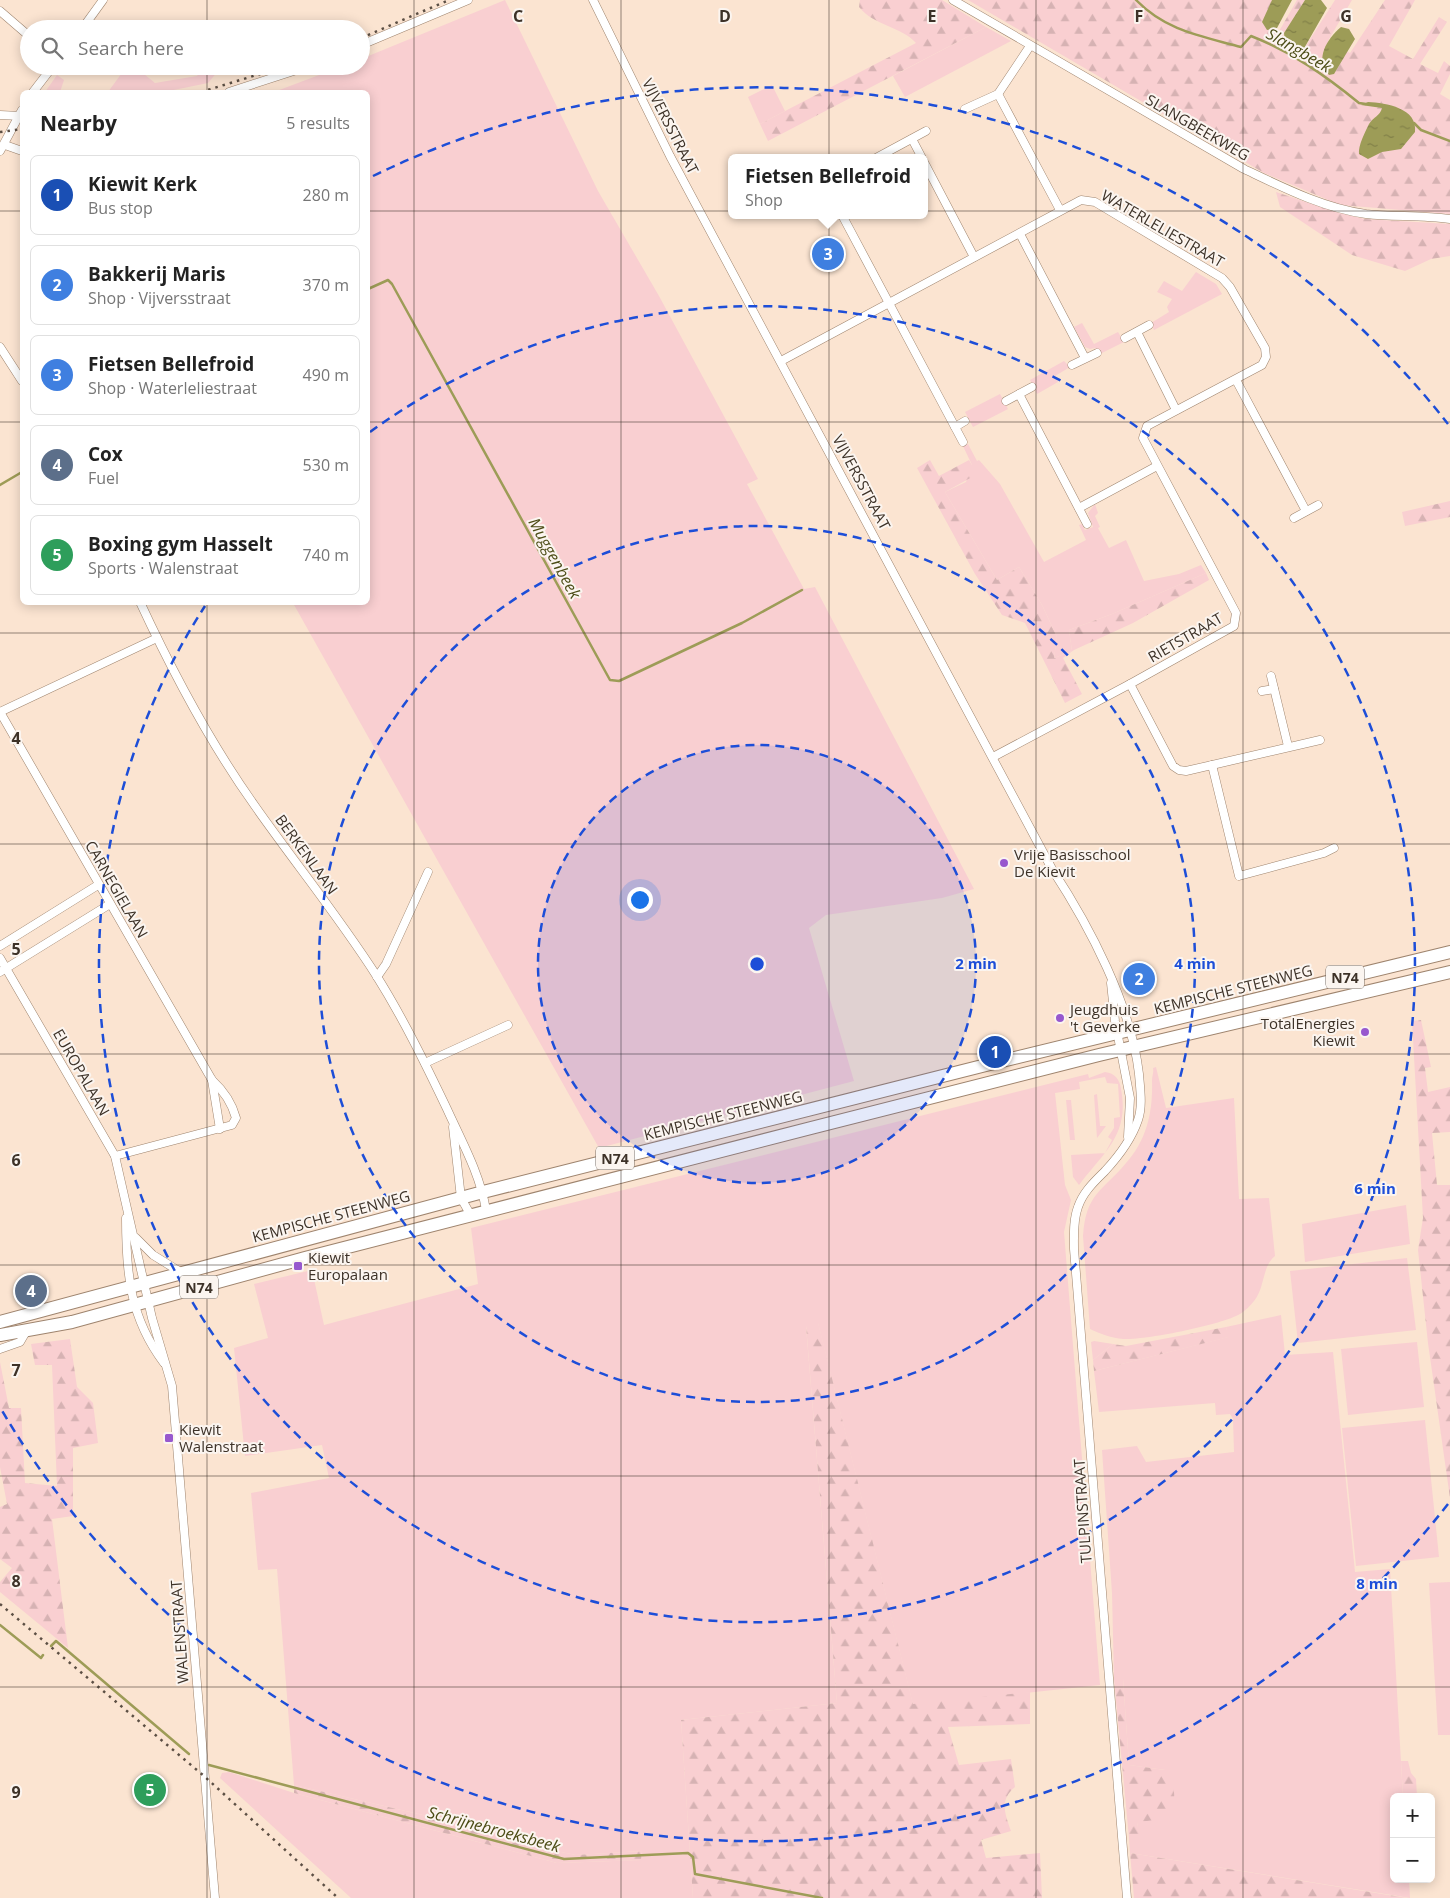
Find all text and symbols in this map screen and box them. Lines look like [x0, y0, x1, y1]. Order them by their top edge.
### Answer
text: C [513, 5, 523, 27]
text: D [719, 5, 731, 27]
text: E [928, 5, 937, 27]
text: F [1135, 5, 1143, 27]
text: G [1340, 5, 1352, 27]
search box [20, 20, 370, 75]
water label: Slangbeek [1262, 23, 1337, 78]
icon: search [38, 34, 66, 62]
text: Search here [78, 35, 184, 61]
street label: VIJVERSSTRAAT [638, 75, 704, 178]
street label: SLANGBEEKWEG [1143, 89, 1253, 165]
text: Nearby [40, 109, 117, 137]
text: 5 results [286, 112, 350, 134]
popup [728, 154, 928, 219]
text: Fietsen Bellefroid [745, 163, 911, 189]
text: Kiewit Kerk [88, 171, 197, 197]
text: 1 [52, 184, 62, 206]
text: 280 m [303, 184, 349, 206]
street label: WATERLELIESTRAAT [1098, 185, 1229, 272]
text: Shop [745, 189, 783, 211]
text: Bus stop [88, 197, 153, 219]
pin: 3 [812, 235, 844, 273]
text: Bakkerij Maris [88, 261, 225, 287]
text: 2 [52, 274, 62, 296]
text: 370 m [303, 274, 349, 296]
text: Shop · Vijversstraat [88, 287, 231, 309]
text: Fietsen Bellefroid [88, 351, 254, 377]
text: 3 [52, 364, 62, 386]
text: 490 m [303, 364, 349, 386]
text: Shop · Waterleliestraat [88, 377, 257, 399]
street label: VIJVERSSTRAAT [829, 431, 896, 534]
text: Cox [88, 441, 123, 467]
text: 4 [52, 454, 62, 476]
text: 530 m [303, 454, 349, 476]
text: Fuel [88, 467, 119, 489]
water label: Muggenbeek [524, 514, 587, 603]
text: Boxing gym Hasselt [88, 531, 273, 557]
text: 5 [52, 544, 62, 566]
text: 740 m [303, 544, 349, 566]
text: Sports · Walenstraat [88, 557, 238, 579]
street label: RIETSTRAAT [1144, 607, 1227, 666]
text: 4 [11, 727, 21, 749]
street label: BERKENLAAN [271, 810, 343, 898]
street label: CARNEGIELAAN [81, 837, 153, 941]
place label: Vrije Basisschool De Kievit [1014, 844, 1130, 881]
marker: Vrije Basisschool De Kievit [998, 857, 1010, 869]
your location [627, 887, 653, 913]
text: 5 [11, 938, 21, 960]
text: 2 min [955, 953, 997, 973]
text: 4 min [1174, 953, 1216, 973]
centre of rings [748, 955, 766, 973]
pin: 2 [1123, 960, 1155, 998]
street label: KEMPISCHE STEENWEG [1152, 960, 1314, 1018]
road number: N74 [1326, 966, 1364, 989]
place label: Jeugdhuis 't Geverke [1068, 999, 1140, 1036]
marker: Jeugdhuis 't Geverke [1054, 1012, 1066, 1024]
place label: TotalEnergies Kiewit [1261, 1013, 1355, 1050]
street label: EUROPALAAN [49, 1025, 115, 1119]
marker: TotalEnergies Kiewit [1359, 1026, 1371, 1038]
pin: 1 [979, 1033, 1011, 1071]
street label: KEMPISCHE STEENWEG [642, 1086, 804, 1144]
road number: N74 [596, 1146, 634, 1170]
text: 6 [11, 1149, 21, 1171]
text: 6 min [1354, 1178, 1396, 1198]
street label: KEMPISCHE STEENWEG [250, 1185, 412, 1247]
place label: Kiewit Europalaan [308, 1247, 388, 1284]
marker: Kiewit Europalaan [292, 1260, 304, 1272]
pin: 4 [15, 1272, 47, 1310]
road number: N74 [180, 1275, 218, 1298]
text: 7 [11, 1359, 21, 1381]
place label: Kiewit Walenstraat [179, 1419, 263, 1456]
marker: Kiewit Walenstraat [163, 1432, 175, 1444]
street label: TULPINSTRAAT [1068, 1457, 1096, 1564]
text: 8 [11, 1570, 21, 1592]
text: 8 min [1356, 1573, 1398, 1593]
street label: WALENSTRAAT [165, 1579, 193, 1684]
pin: 5 [134, 1771, 166, 1809]
text: 9 [11, 1781, 21, 1803]
map controls [1390, 1793, 1435, 1883]
button: + [1390, 1793, 1435, 1838]
water label: Schrijnebroeksbeek [425, 1801, 564, 1858]
button: − [1390, 1838, 1435, 1883]

